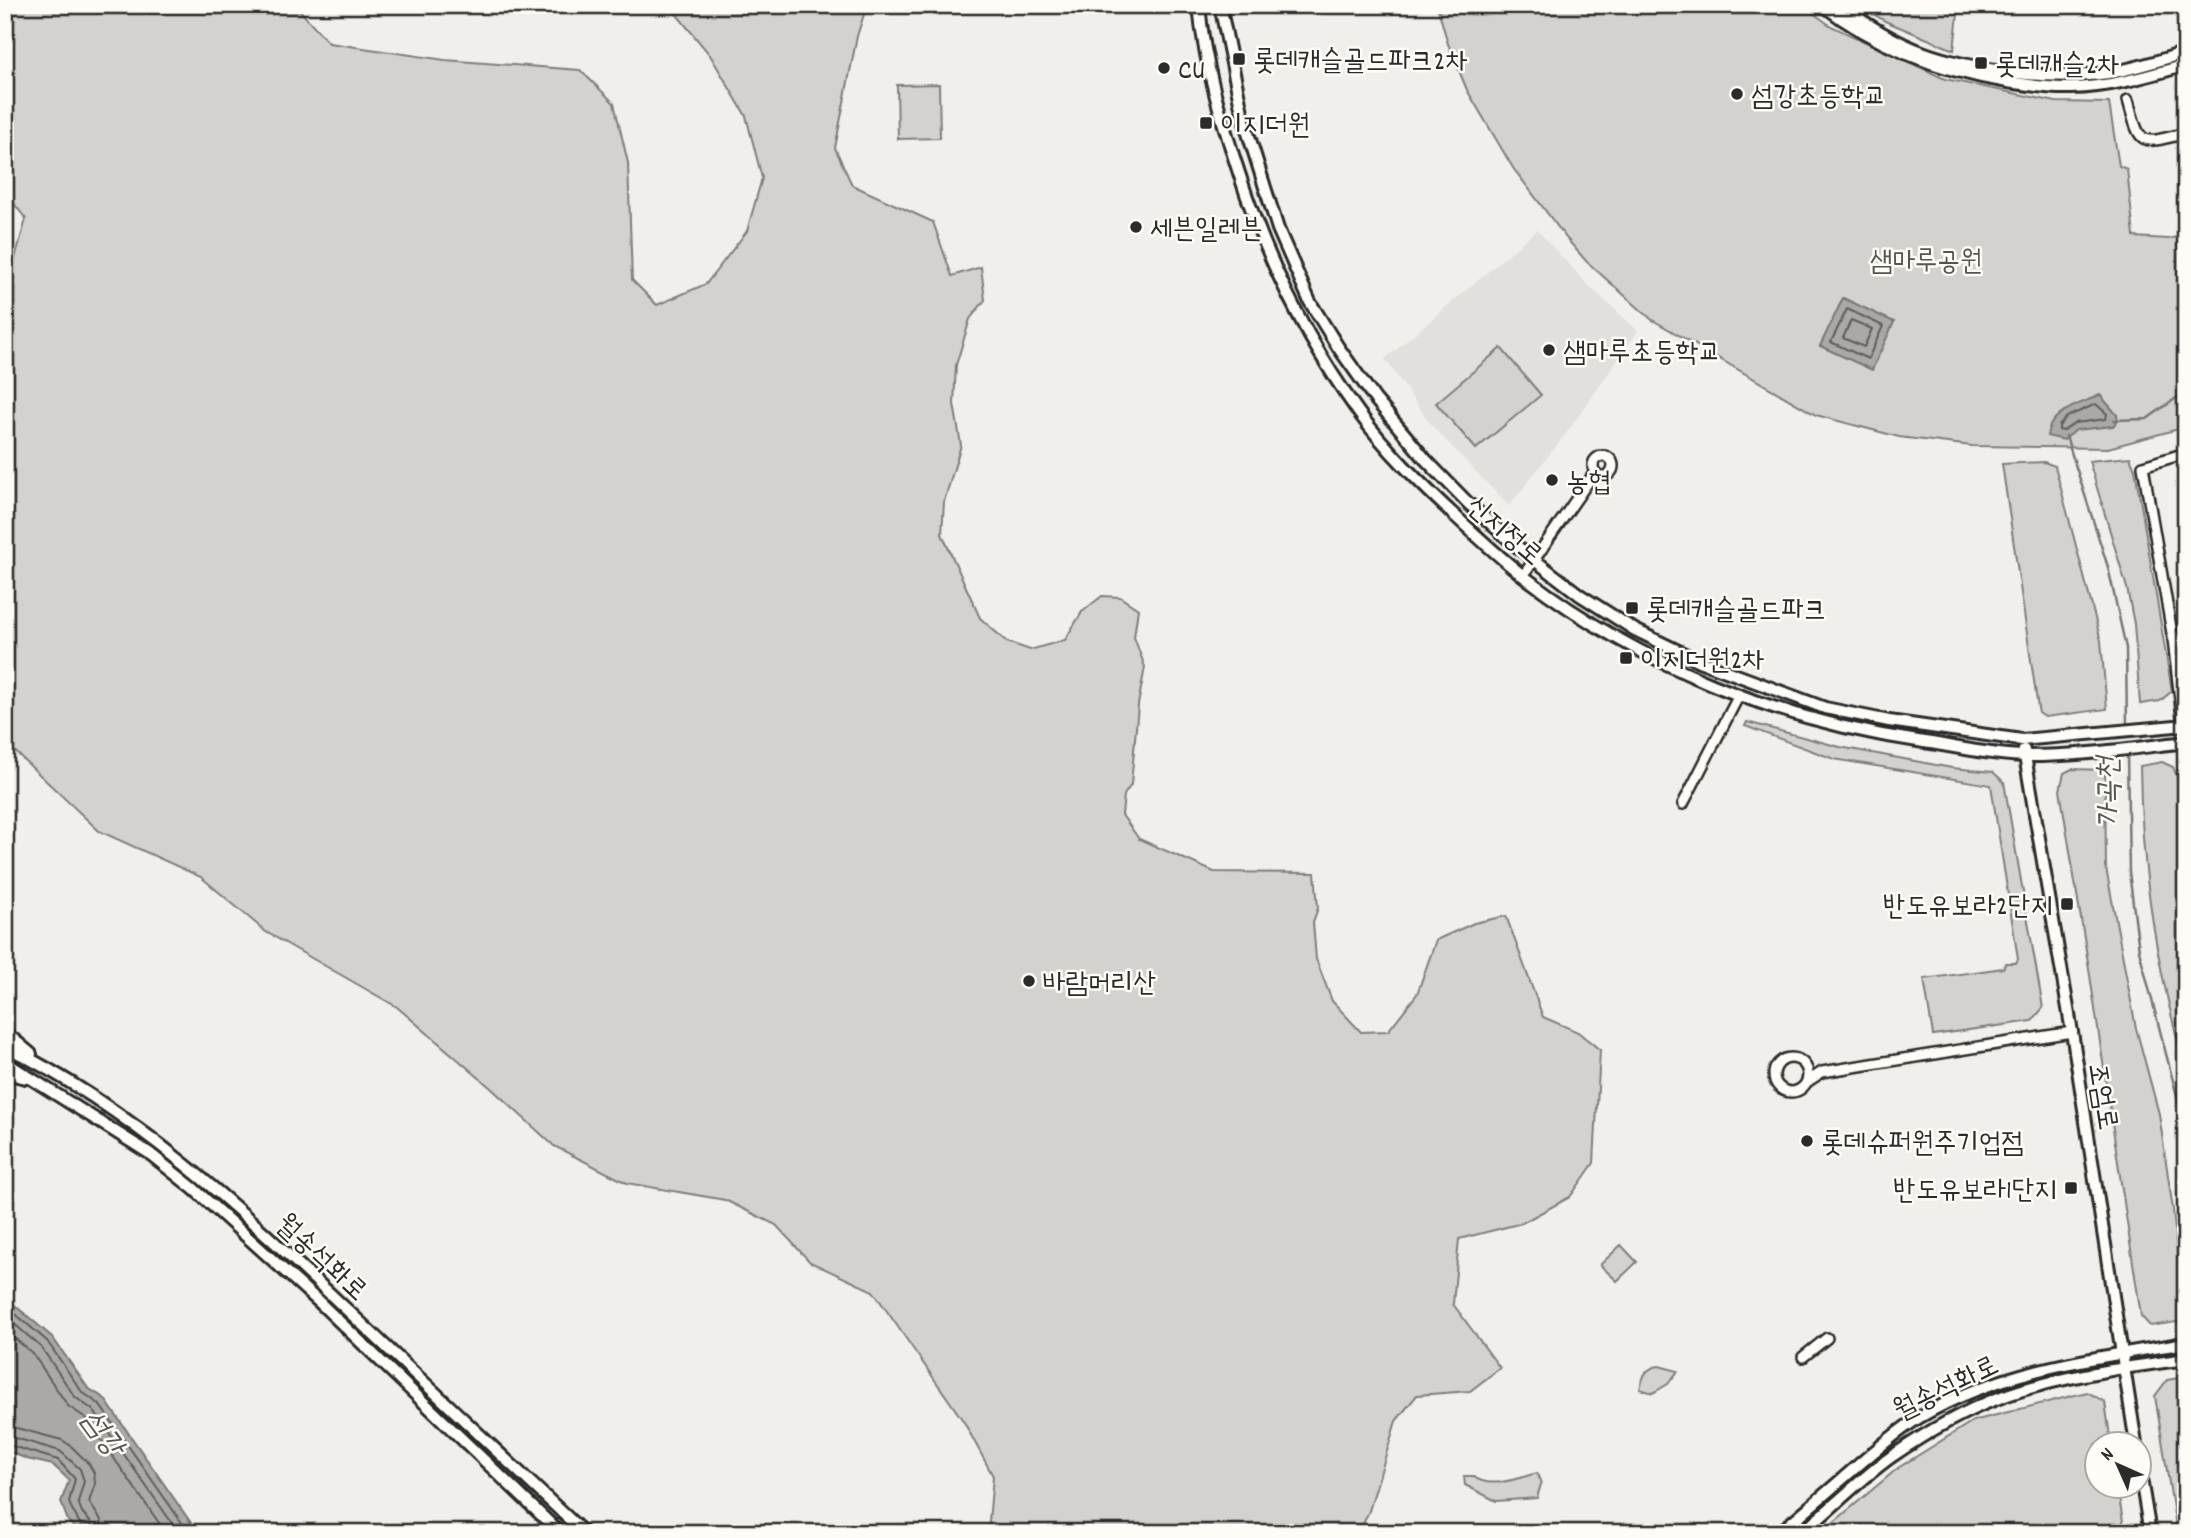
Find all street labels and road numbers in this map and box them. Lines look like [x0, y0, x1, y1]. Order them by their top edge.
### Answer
street label: 신지정로 [1456, 488, 1550, 577]
street label: 조엄로 [2075, 1060, 2125, 1133]
street label: 월송석화로 [265, 1207, 374, 1313]
street label: 월송석화로 [1888, 1348, 2007, 1433]

